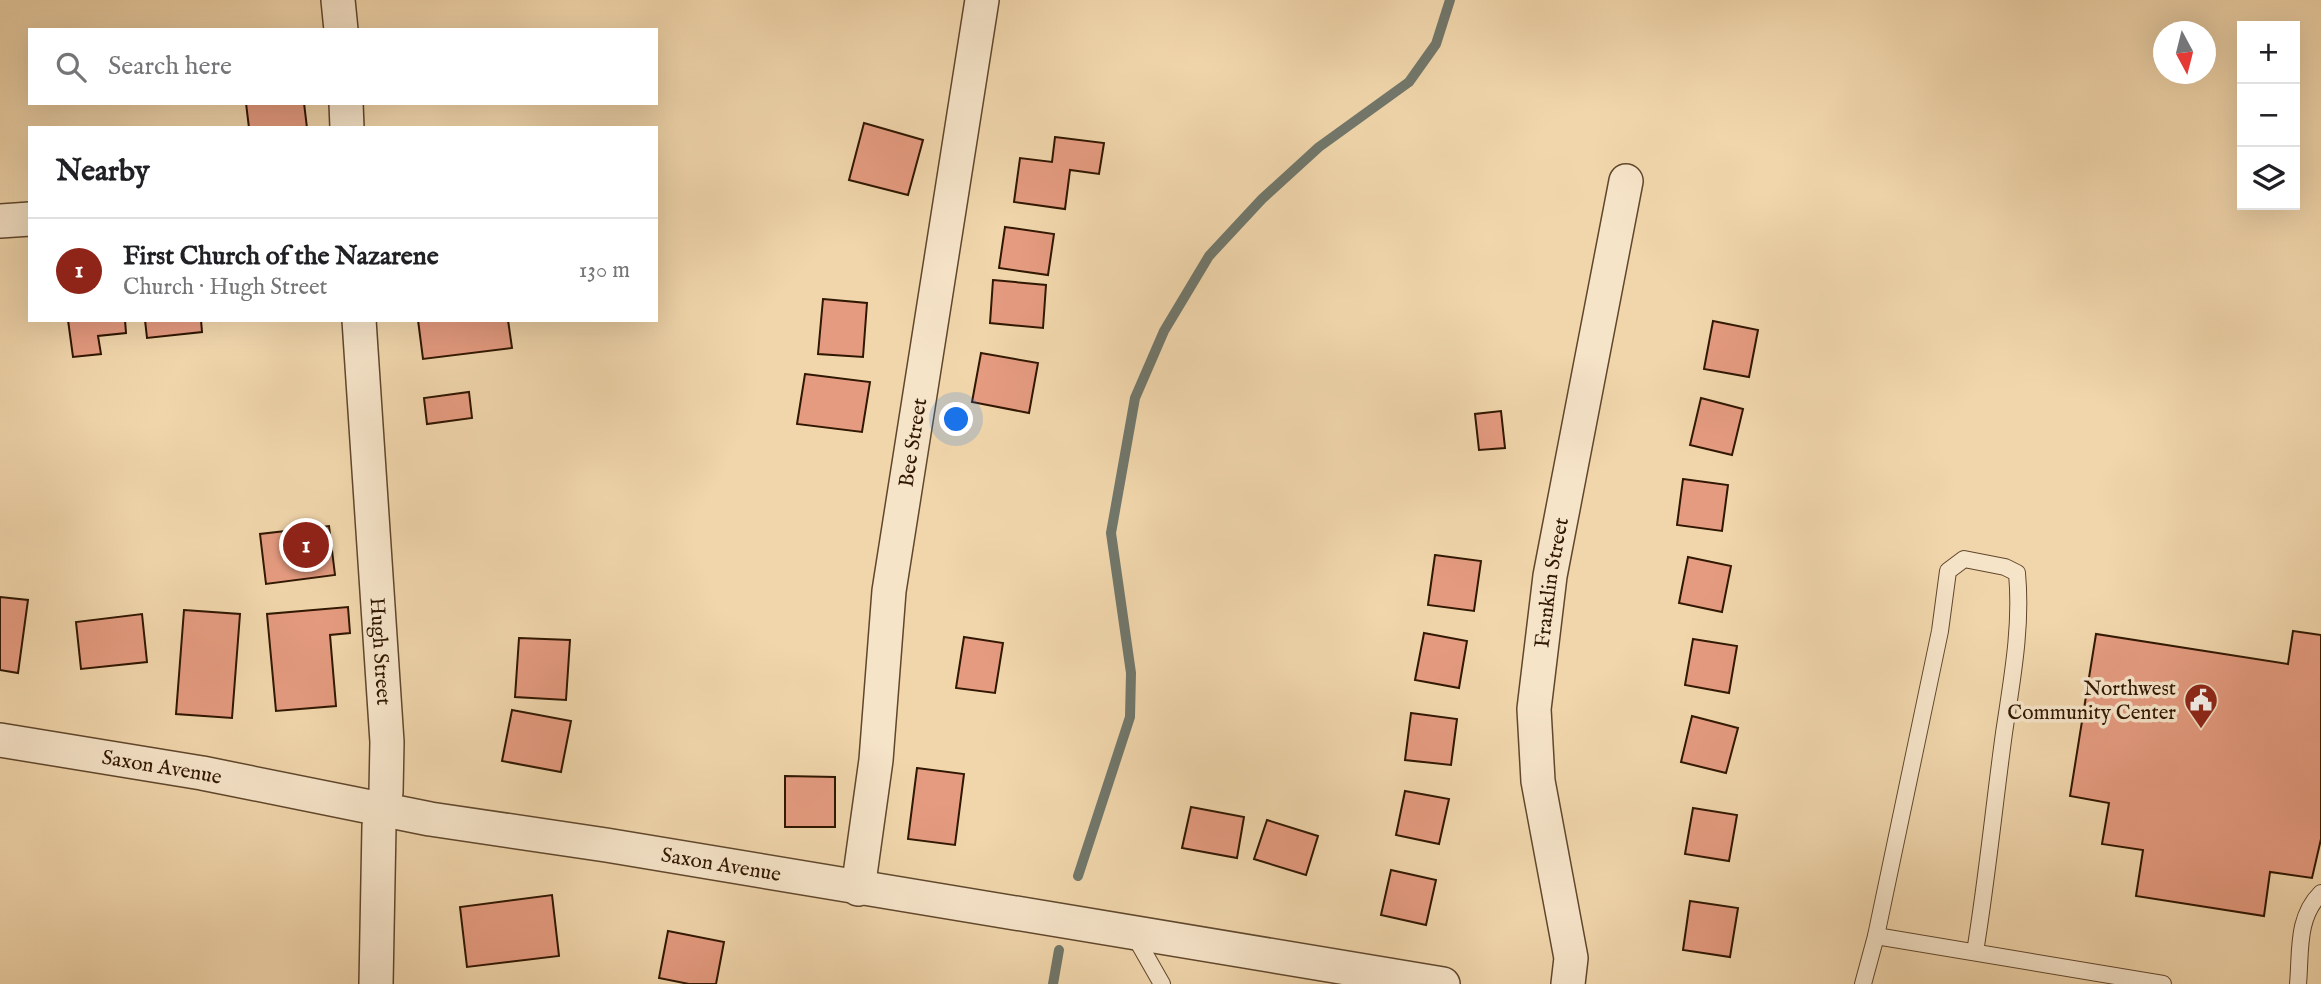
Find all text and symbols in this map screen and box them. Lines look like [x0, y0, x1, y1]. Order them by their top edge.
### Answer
north arrow [2153, 21, 2216, 84]
map controls [2237, 21, 2300, 210]
button: + [2237, 21, 2300, 84]
search box [28, 28, 658, 105]
icon: search [52, 48, 90, 86]
text: Search here [108, 50, 232, 83]
button: − [2237, 84, 2300, 147]
button: layers [2237, 147, 2300, 210]
text: Nearby [56, 153, 149, 191]
text: First Church of the Nazarene [123, 240, 439, 273]
text: 1 [75, 256, 83, 285]
text: 130 m [579, 256, 630, 285]
text: Church · Hugh Street [123, 273, 327, 302]
street label: Bee Street [894, 396, 934, 489]
your location [939, 402, 973, 436]
street label: Franklin Street [1529, 515, 1576, 649]
pin: 1 [283, 519, 329, 571]
street label: Hugh Street [362, 597, 397, 706]
place label: Northwest Community Center [2007, 676, 2176, 727]
public building icon: Northwest Community Center [2182, 681, 2220, 730]
street label: Saxon Avenue [100, 745, 224, 792]
street label: Saxon Avenue [659, 842, 783, 889]

